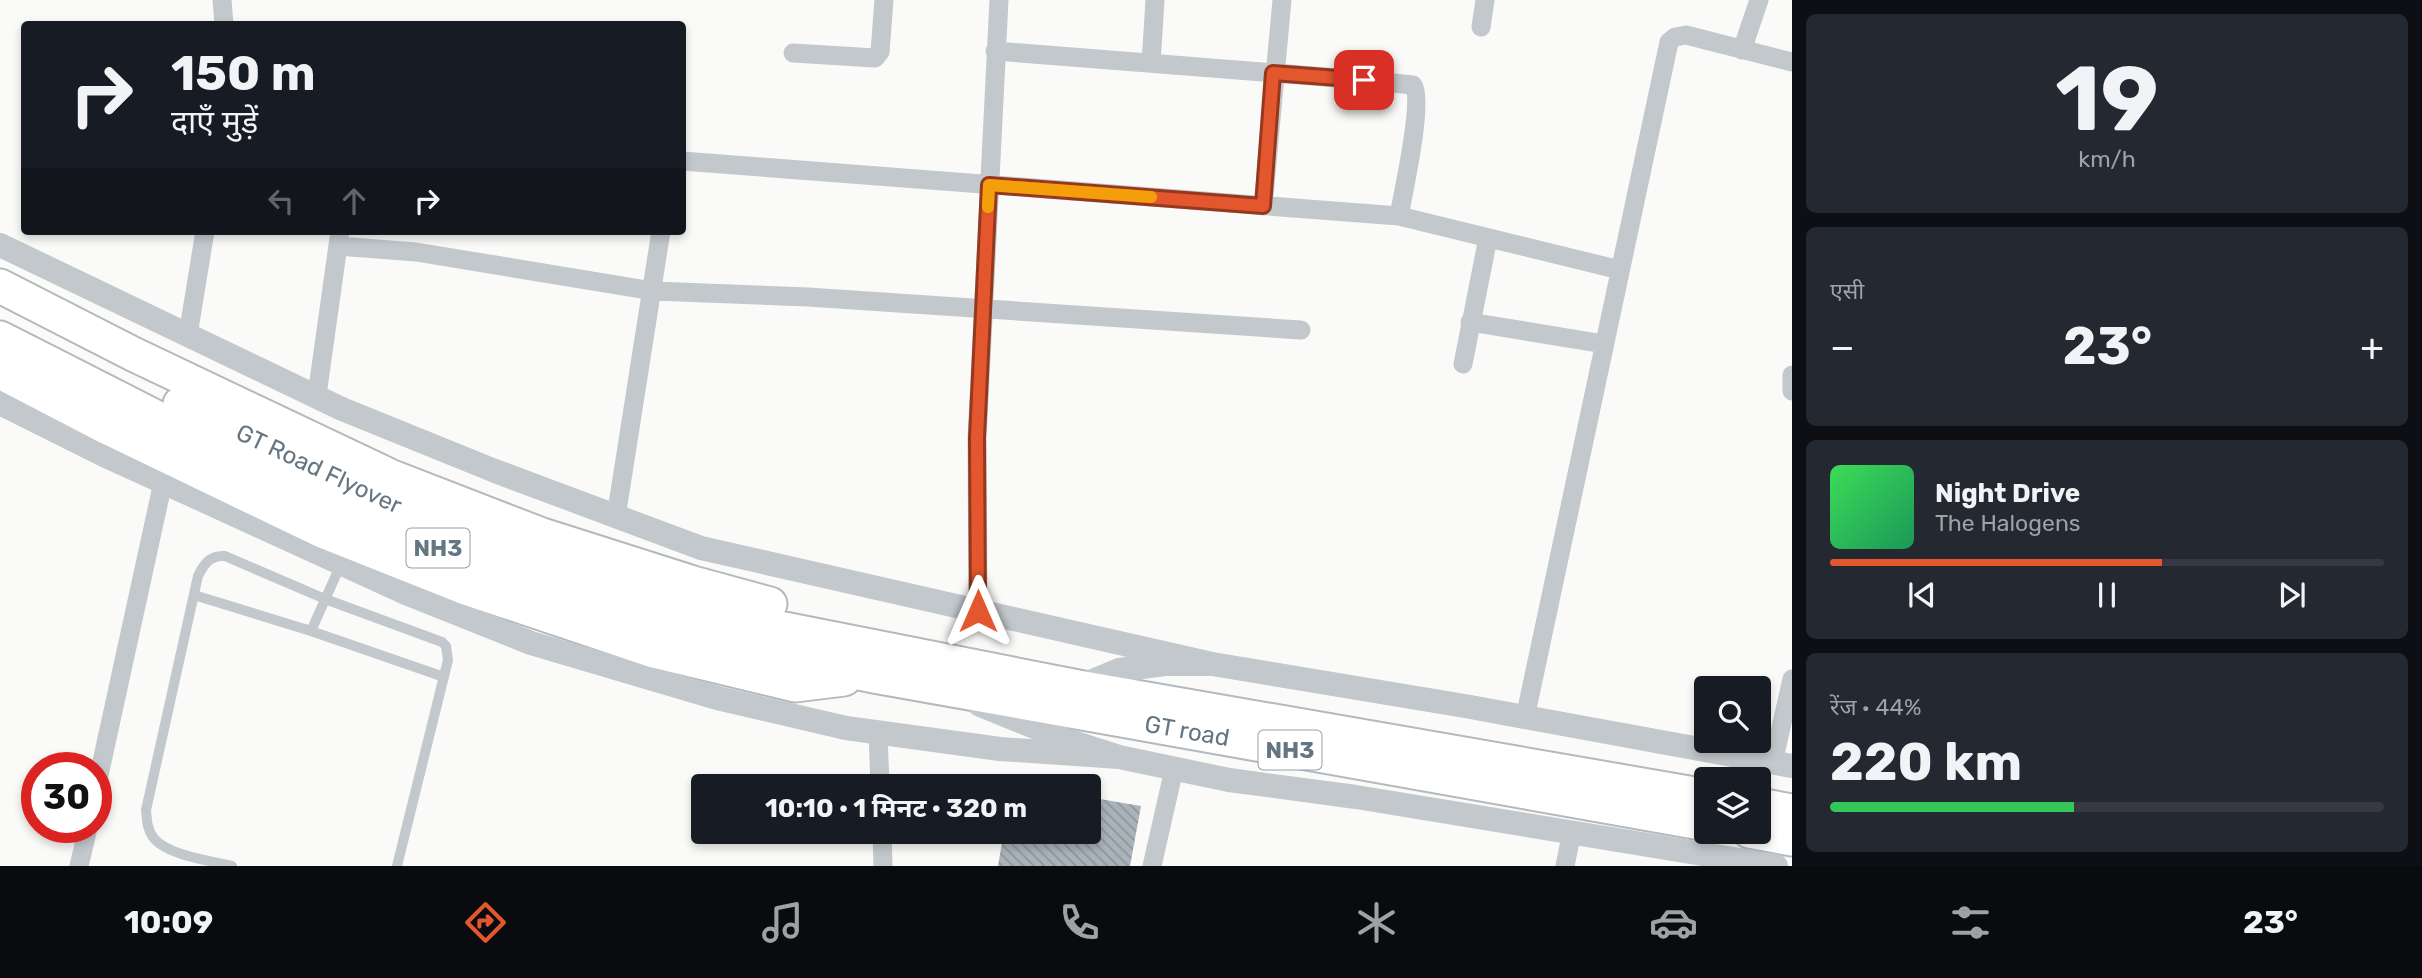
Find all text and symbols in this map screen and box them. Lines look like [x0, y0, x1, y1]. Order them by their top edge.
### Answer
text: 150 m [171, 44, 316, 102]
text: 19 [2055, 45, 2159, 153]
icon: right [56, 49, 147, 140]
pin [1334, 50, 1394, 110]
icon: arrive [1345, 61, 1383, 99]
text: दाएँ मुड़ें [171, 103, 258, 141]
text: km/h [2078, 145, 2136, 173]
icon: left [262, 182, 300, 220]
icon: ahead [335, 182, 373, 220]
icon: right [408, 182, 446, 220]
text: एसी [1830, 277, 1864, 305]
text: 23° [2063, 315, 2152, 377]
text: − [1830, 324, 1855, 370]
text: + [2360, 324, 2384, 370]
street label: GT Road Flyover [232, 418, 406, 520]
text: Night Drive [1935, 478, 2080, 509]
text: The Halogens [1935, 509, 2081, 537]
road number: NH3 [406, 528, 470, 568]
position arrow [941, 574, 1015, 648]
icon: previous [1903, 576, 1941, 614]
icon: pause [2088, 576, 2126, 614]
icon: next [2273, 576, 2311, 614]
map controls [1694, 676, 1771, 844]
button: search [1694, 676, 1771, 753]
text: रेंज · 44% [1830, 693, 1921, 721]
street label: GT road [1142, 710, 1232, 752]
road number: NH3 [1258, 730, 1322, 770]
text: 220 km [1830, 731, 2022, 793]
speed limit sign: 30 [21, 752, 112, 843]
button: layers [1694, 767, 1771, 844]
text: 10:10 · 1 मिनट · 320 m [765, 793, 1027, 824]
icon: directions [461, 898, 510, 947]
icon: music [758, 898, 807, 947]
icon: phone [1055, 898, 1104, 947]
icon: climate [1352, 898, 1401, 947]
icon: car [1649, 898, 1698, 947]
icon: filters [1946, 898, 1995, 947]
text: 10:09 [124, 903, 213, 941]
text: 23° [2243, 903, 2298, 941]

